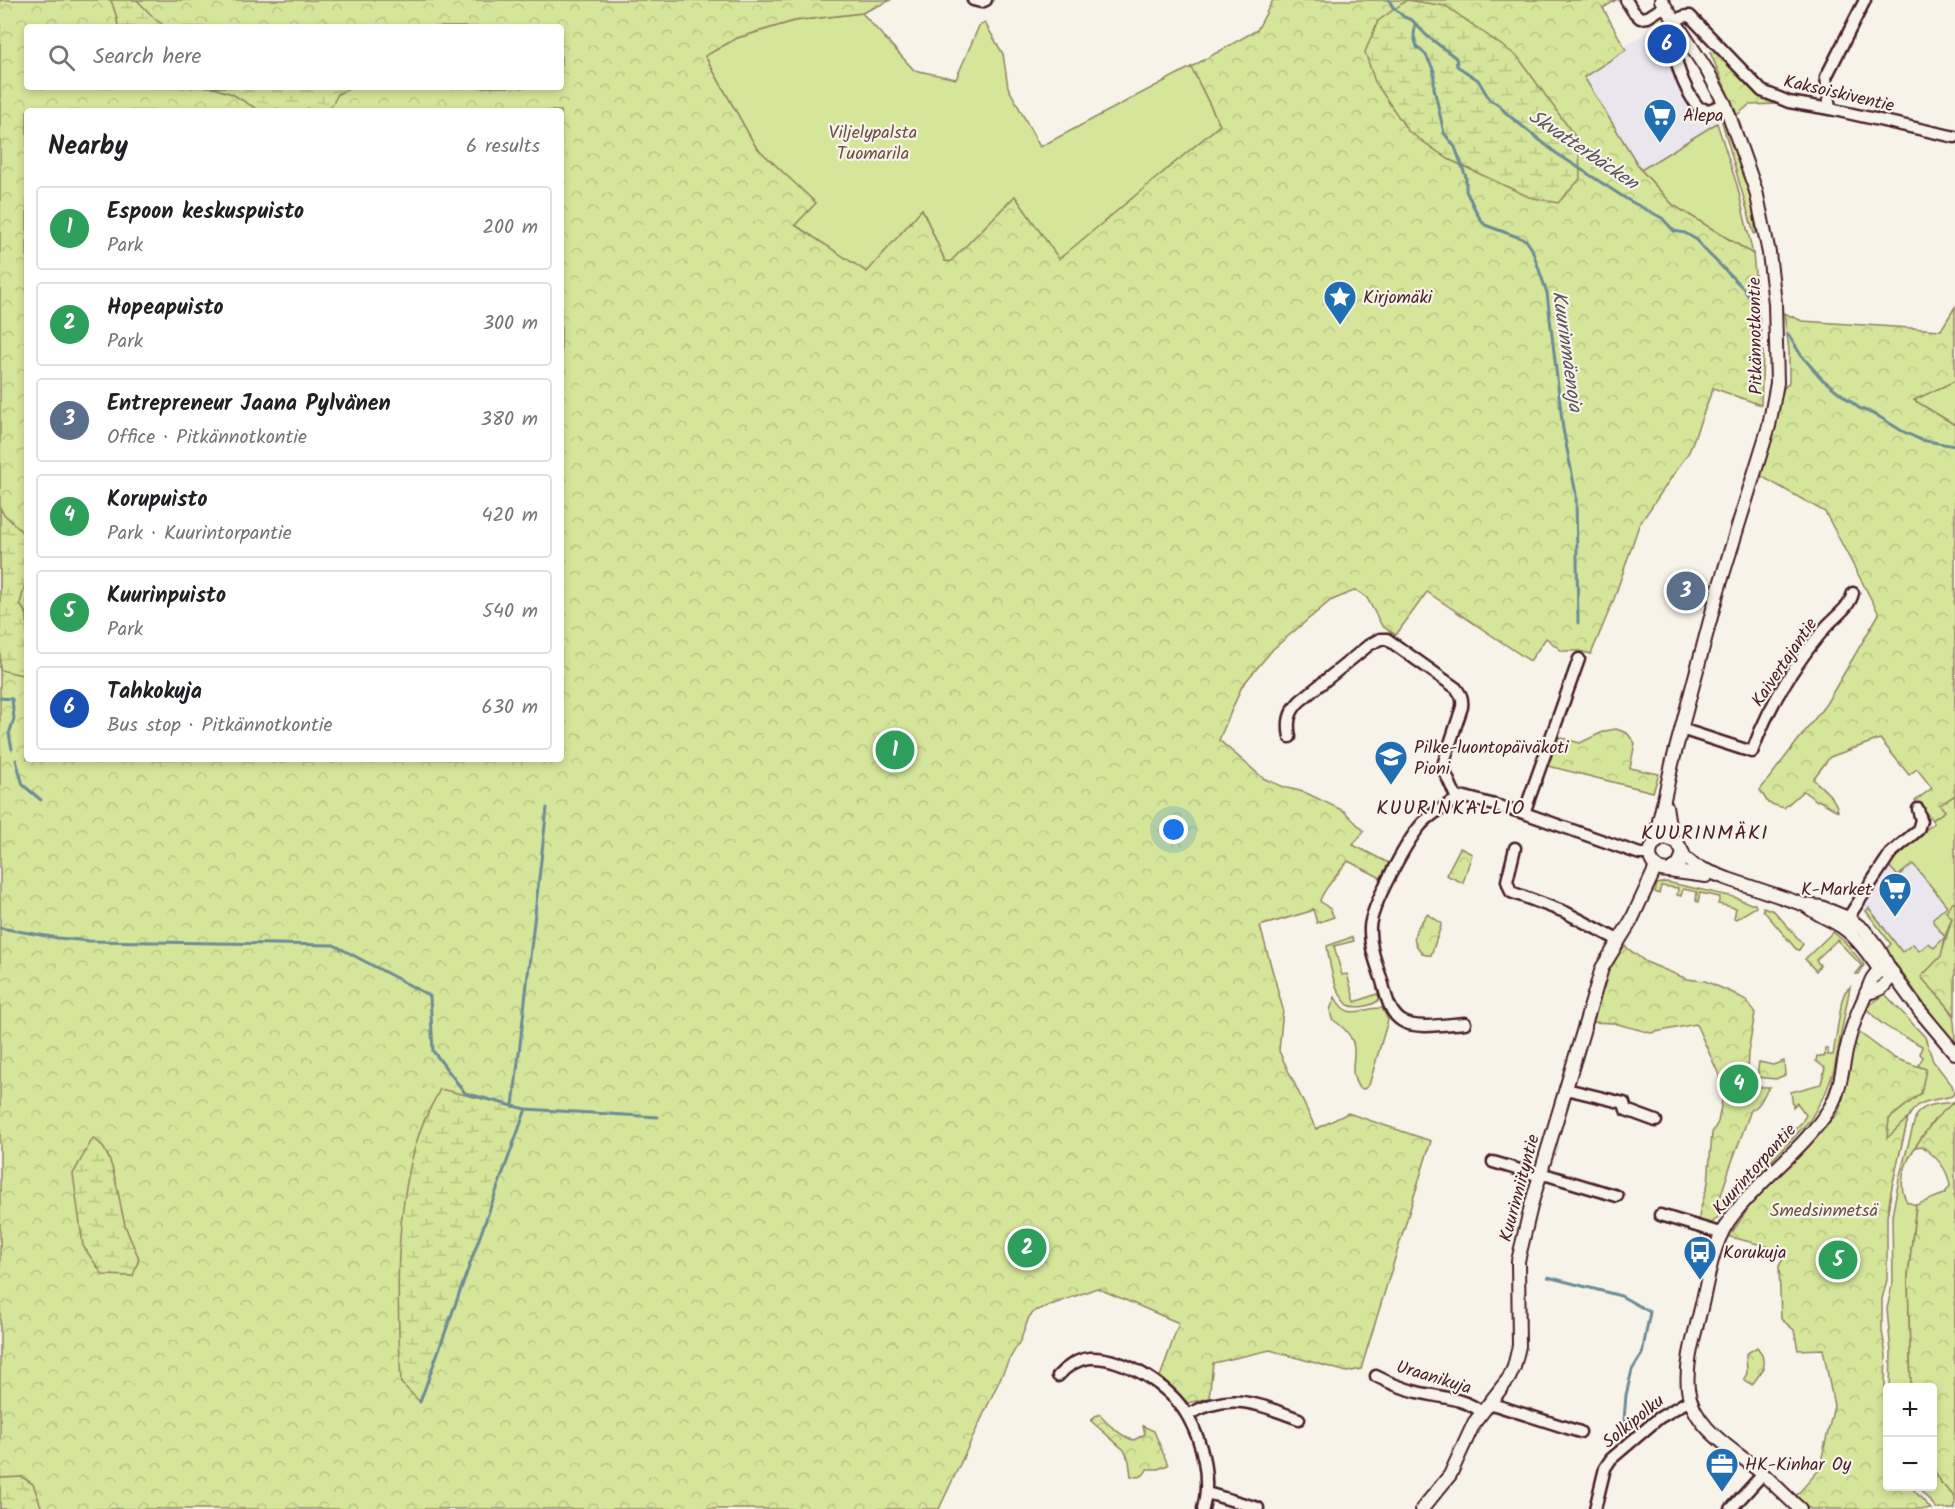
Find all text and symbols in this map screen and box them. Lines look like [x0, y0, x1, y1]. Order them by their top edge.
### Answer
pin: 6 [1648, 22, 1686, 66]
search box [24, 24, 564, 90]
text: Search here [93, 40, 201, 75]
icon: search [45, 41, 78, 74]
street label: Kaksoiskiventie [1781, 68, 1897, 121]
supermarket icon: Alepa [1642, 97, 1678, 144]
water label: Skvatterbäcken [1521, 102, 1645, 200]
place label: Alepa [1683, 102, 1724, 131]
park label: Viljelypalsta Tuomarila [829, 119, 917, 169]
text: Nearby [48, 126, 128, 168]
text: 6 results [466, 131, 540, 163]
text: Espoon keskuspuisto [107, 195, 304, 230]
text: 1 [66, 212, 73, 244]
text: 200 m [482, 212, 538, 244]
text: Park [107, 230, 143, 262]
street label: Pitkännotkontie [1741, 277, 1772, 395]
place icon: Kirjomäki [1322, 279, 1358, 326]
place label: Kirjomäki [1363, 284, 1433, 313]
water label: Kuurinmäenoja [1542, 289, 1591, 415]
text: Hopeapuisto [107, 291, 224, 326]
text: 2 [64, 308, 75, 340]
text: 300 m [483, 308, 538, 340]
text: Park [107, 326, 143, 358]
text: Entrepreneur Jaana Pylvänen [107, 387, 391, 422]
text: 3 [64, 404, 75, 436]
text: 380 m [481, 404, 538, 436]
text: Office · Pitkännotkontie [107, 422, 307, 454]
text: Korupuisto [107, 483, 207, 518]
text: 4 [64, 500, 75, 532]
text: 420 m [481, 500, 538, 532]
text: Park · Kuurintorpantie [107, 518, 292, 550]
pin: 3 [1666, 568, 1706, 614]
text: Kuurinpuisto [107, 579, 226, 614]
text: 5 [64, 596, 75, 628]
text: 540 m [482, 596, 538, 628]
street label: Kaivertajantie [1745, 612, 1826, 713]
text: Park [107, 614, 143, 646]
text: Tahkokuja [107, 675, 202, 710]
text: 6 [64, 692, 75, 724]
text: 630 m [482, 692, 538, 724]
text: Bus stop · Pitkännotkontie [107, 710, 332, 742]
pin: 1 [876, 728, 914, 772]
place label: Pilke-luontopäiväkoti Pioni [1414, 734, 1569, 784]
school or university icon: Pilke-luontopäiväkoti Pioni [1373, 739, 1409, 786]
district label: KUURINKALLIO [1376, 793, 1526, 825]
your location [1159, 815, 1188, 844]
district label: KUURINMÄKI [1641, 818, 1769, 850]
supermarket icon: K-Market [1877, 871, 1913, 918]
place label: K-Market [1801, 876, 1873, 905]
pin: 4 [1720, 1062, 1758, 1106]
street label: Kuurintorpantie [1706, 1118, 1804, 1222]
street label: Kuurinniityntie [1492, 1131, 1549, 1245]
park label: Smedsinmetsä [1770, 1197, 1880, 1226]
pin: 2 [1008, 1226, 1046, 1270]
bus stop icon: Korukuja [1682, 1234, 1718, 1281]
pin: 5 [1818, 1238, 1858, 1282]
place label: Korukuja [1723, 1239, 1787, 1268]
street label: Uraanikuja [1392, 1353, 1475, 1404]
map controls [1883, 1383, 1937, 1491]
button: + [1883, 1383, 1937, 1437]
street label: Solkipolku [1596, 1388, 1672, 1456]
button: − [1883, 1437, 1937, 1491]
office icon: HK-Kinhar Oy [1704, 1446, 1740, 1493]
place label: HK-Kinhar Oy [1745, 1451, 1852, 1480]

